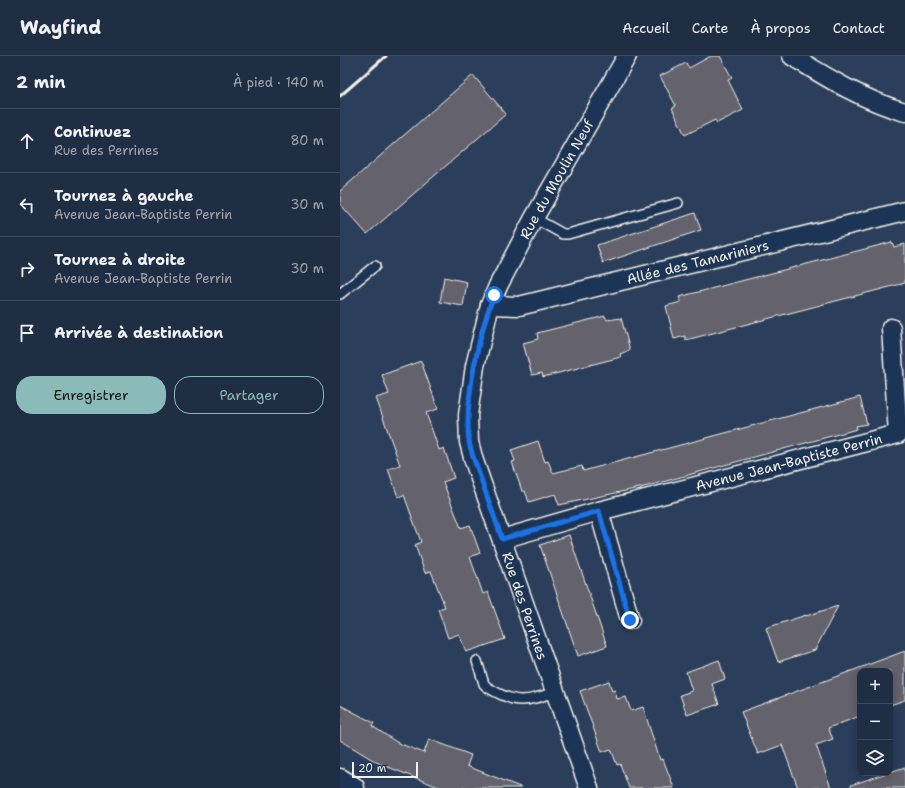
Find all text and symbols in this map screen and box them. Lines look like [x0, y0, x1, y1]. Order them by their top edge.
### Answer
text: Wayfind [20, 15, 101, 40]
text: Accueil [622, 19, 670, 37]
text: Carte [692, 19, 728, 37]
text: À propos [750, 19, 811, 37]
text: Contact [833, 19, 885, 37]
text: 2 min [16, 71, 66, 93]
text: À pied · 140 m [233, 74, 324, 91]
street label: Rue du Moulin Neuf [516, 116, 598, 242]
text: Continuez [54, 122, 131, 142]
icon: ahead [16, 130, 38, 152]
text: 80 m [290, 132, 324, 149]
text: Rue des Perrines [54, 142, 159, 159]
text: Tournez à gauche [54, 186, 194, 206]
icon: left [16, 194, 38, 216]
text: 30 m [290, 196, 324, 213]
text: Avenue Jean-Baptiste Perrin [54, 206, 232, 223]
street label: Allée des Tamariniers [625, 236, 771, 288]
text: Tournez à droite [54, 250, 186, 270]
icon: right [16, 258, 38, 280]
text: 30 m [290, 260, 324, 277]
text: Avenue Jean-Baptiste Perrin [54, 270, 232, 287]
route start [485, 286, 503, 304]
icon: arrive [16, 322, 38, 344]
text: Arrivée à destination [54, 323, 223, 343]
button: Enregistrer [16, 376, 166, 414]
button: Partager [174, 376, 324, 414]
street label: Avenue Jean-Baptiste Perrin [694, 429, 885, 495]
street label: Rue des Perrines [498, 550, 552, 662]
route end [621, 611, 639, 629]
map controls [857, 668, 893, 776]
button: + [857, 668, 893, 704]
button: − [857, 704, 893, 740]
button: layers [857, 740, 893, 776]
scale bar [352, 760, 418, 779]
text: 20 m [358, 761, 386, 776]

